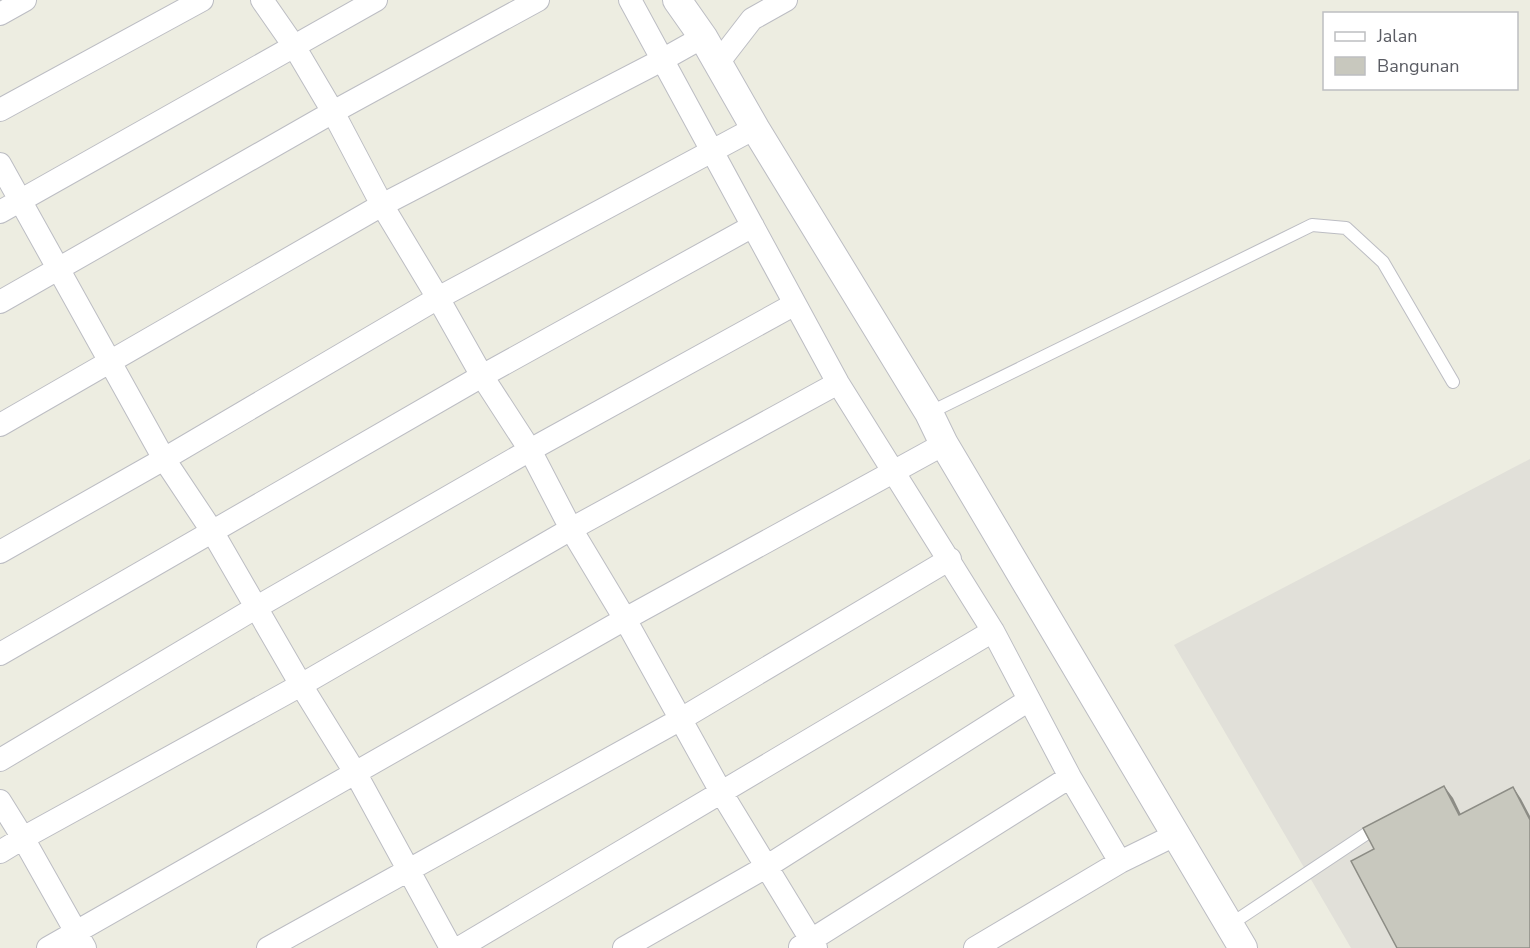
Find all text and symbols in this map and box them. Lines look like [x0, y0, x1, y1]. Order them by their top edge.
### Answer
legend [1323, 12, 1518, 90]
text: Jalan [1376, 24, 1417, 48]
text: Bangunan [1377, 54, 1460, 78]

